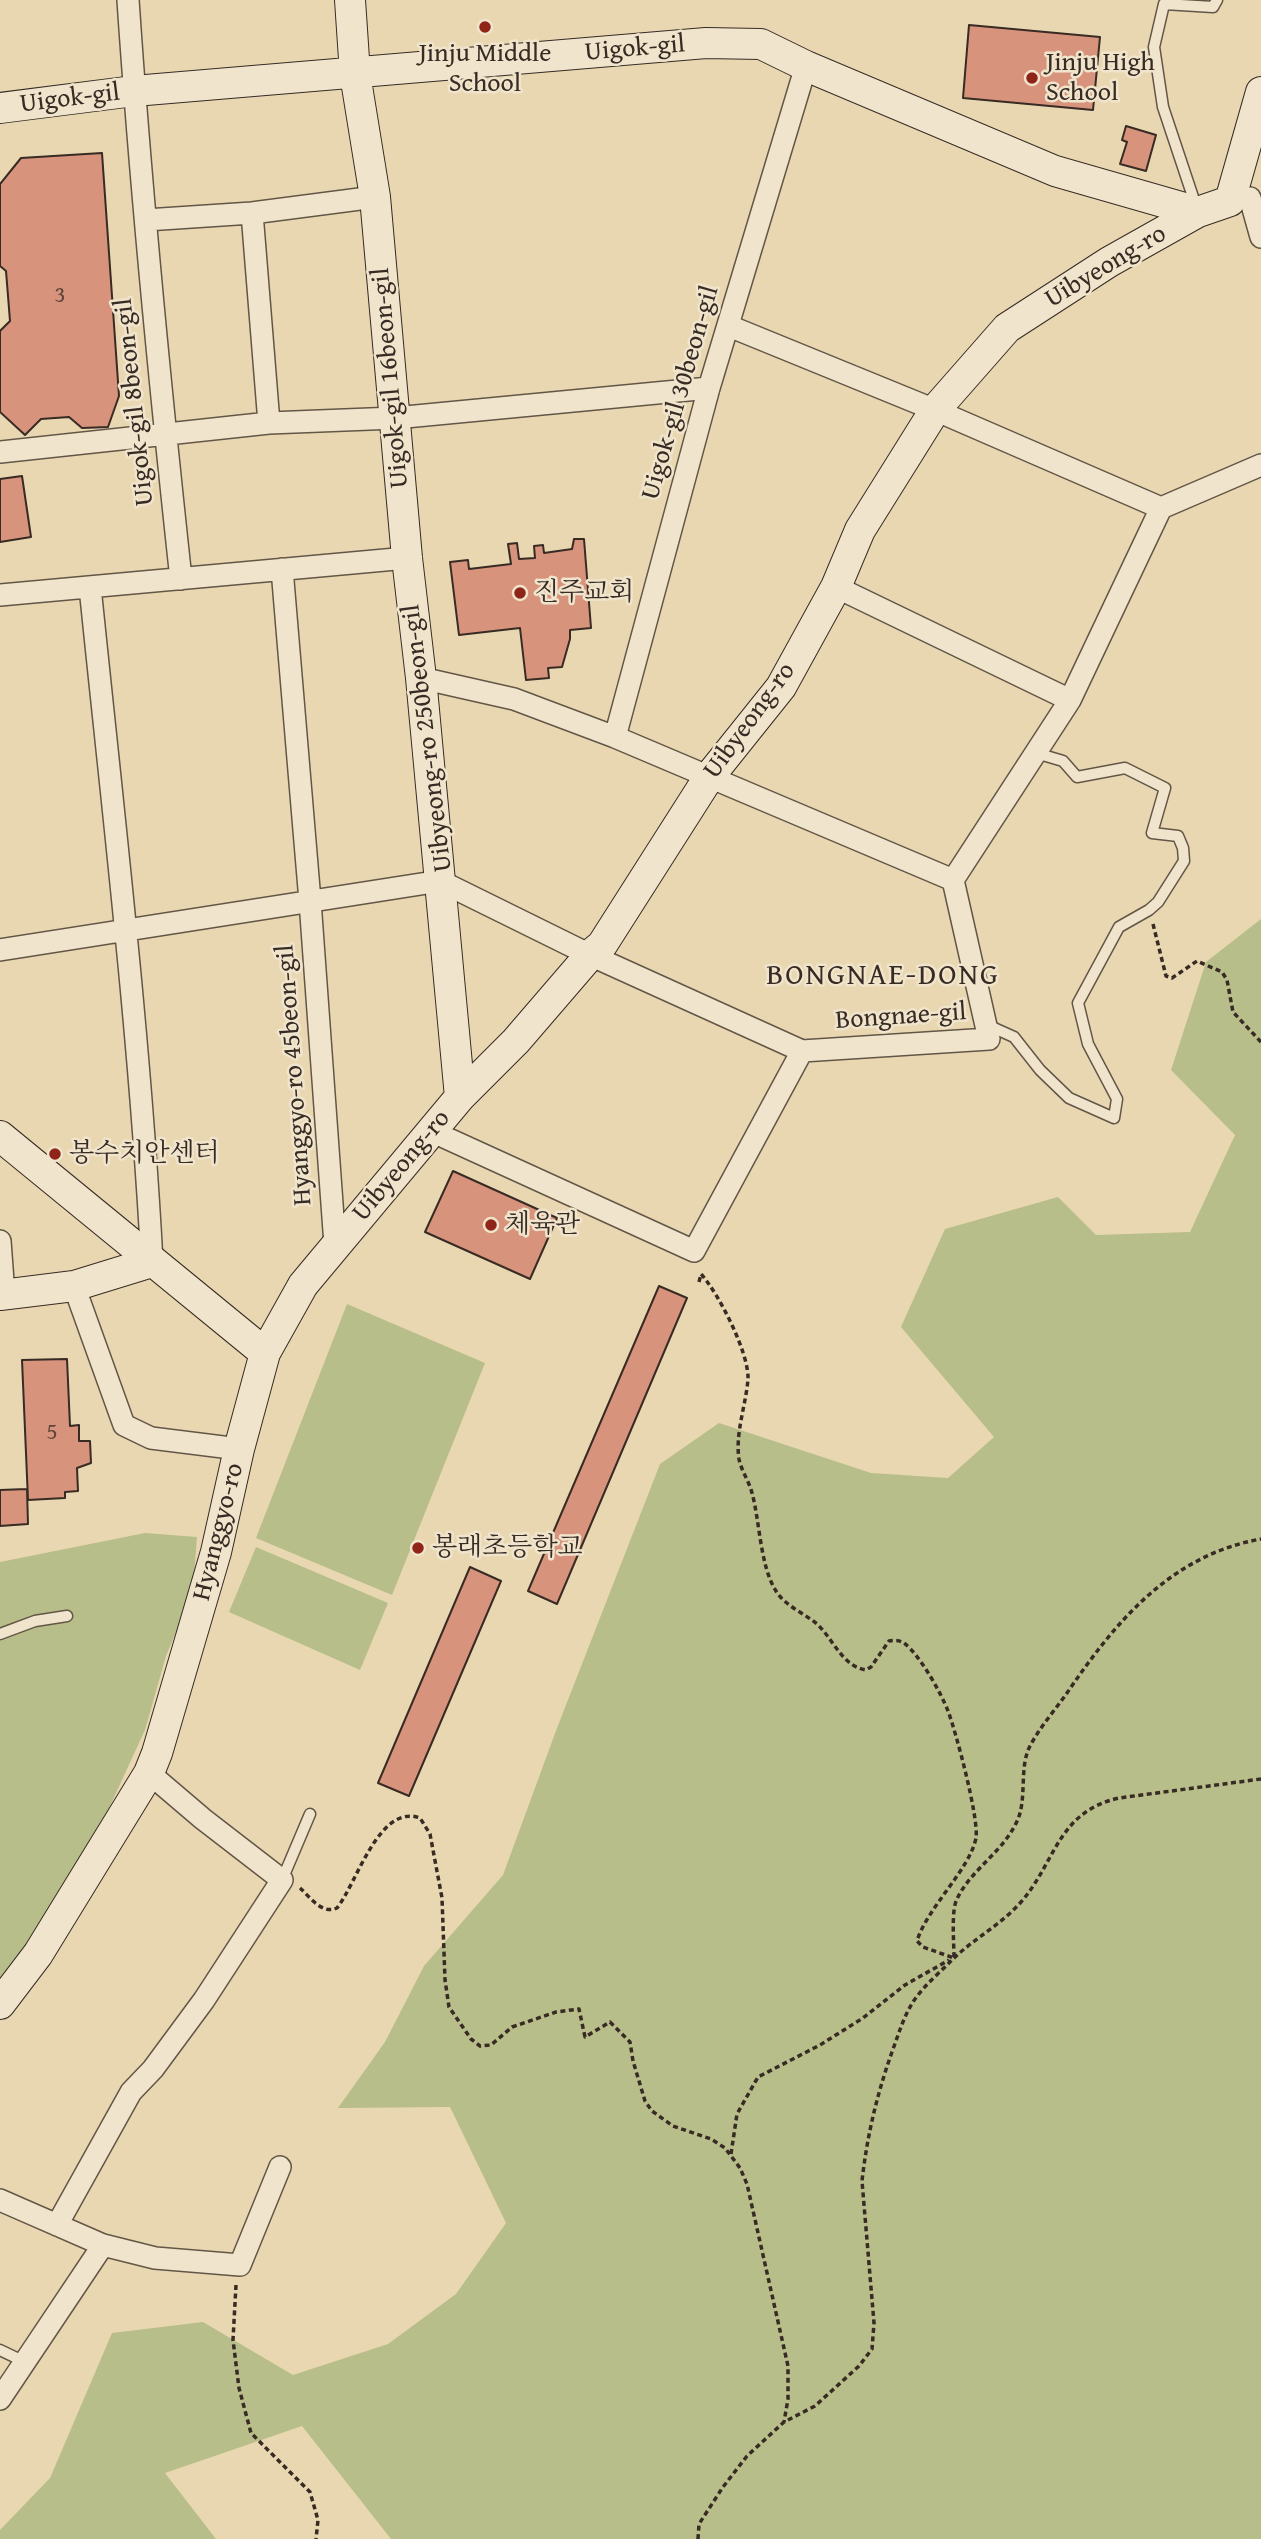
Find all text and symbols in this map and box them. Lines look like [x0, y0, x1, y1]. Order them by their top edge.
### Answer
marker: Jinju Middle School [477, 19, 493, 35]
street label: Uigok-gil [584, 29, 686, 69]
place label: Jinju Middle School [419, 38, 551, 100]
place label: Jinju High School [1046, 47, 1155, 108]
marker: Jinju High School [1024, 70, 1040, 86]
street label: Uigok-gil [18, 77, 122, 121]
street label: Uibyeong-ro [1040, 219, 1172, 315]
street label: Uigok-gil 16beon-gil [366, 267, 416, 489]
house number: 3 [54, 282, 66, 310]
street label: Uigok-gil 30beon-gil [636, 282, 726, 504]
street label: Uigok-gil 8beon-gil [109, 297, 161, 507]
place label: 진주교회 [534, 577, 634, 609]
marker: 진주교회 [512, 585, 528, 601]
street label: Uibyeong-ro 250beon-gil [396, 603, 460, 873]
street label: Uibyeong-ro [697, 657, 803, 785]
street label: Hyanggyo-ro 45beon-gil [270, 943, 320, 1207]
district label: BONGNAE-DONG [768, 958, 998, 994]
street label: Bongnae-gil [835, 997, 967, 1037]
street label: Uibyeong-ro [346, 1104, 458, 1228]
place label: 봉수치안센터 [69, 1138, 220, 1170]
marker: 봉수치안센터 [47, 1146, 63, 1162]
place label: 체육관 [505, 1209, 580, 1241]
marker: 체육관 [483, 1217, 499, 1233]
house number: 5 [46, 1419, 58, 1447]
street label: Hyanggyo-ro [187, 1460, 251, 1604]
place label: 봉래초등학교 [432, 1532, 583, 1564]
marker: 봉래초등학교 [410, 1540, 426, 1556]

